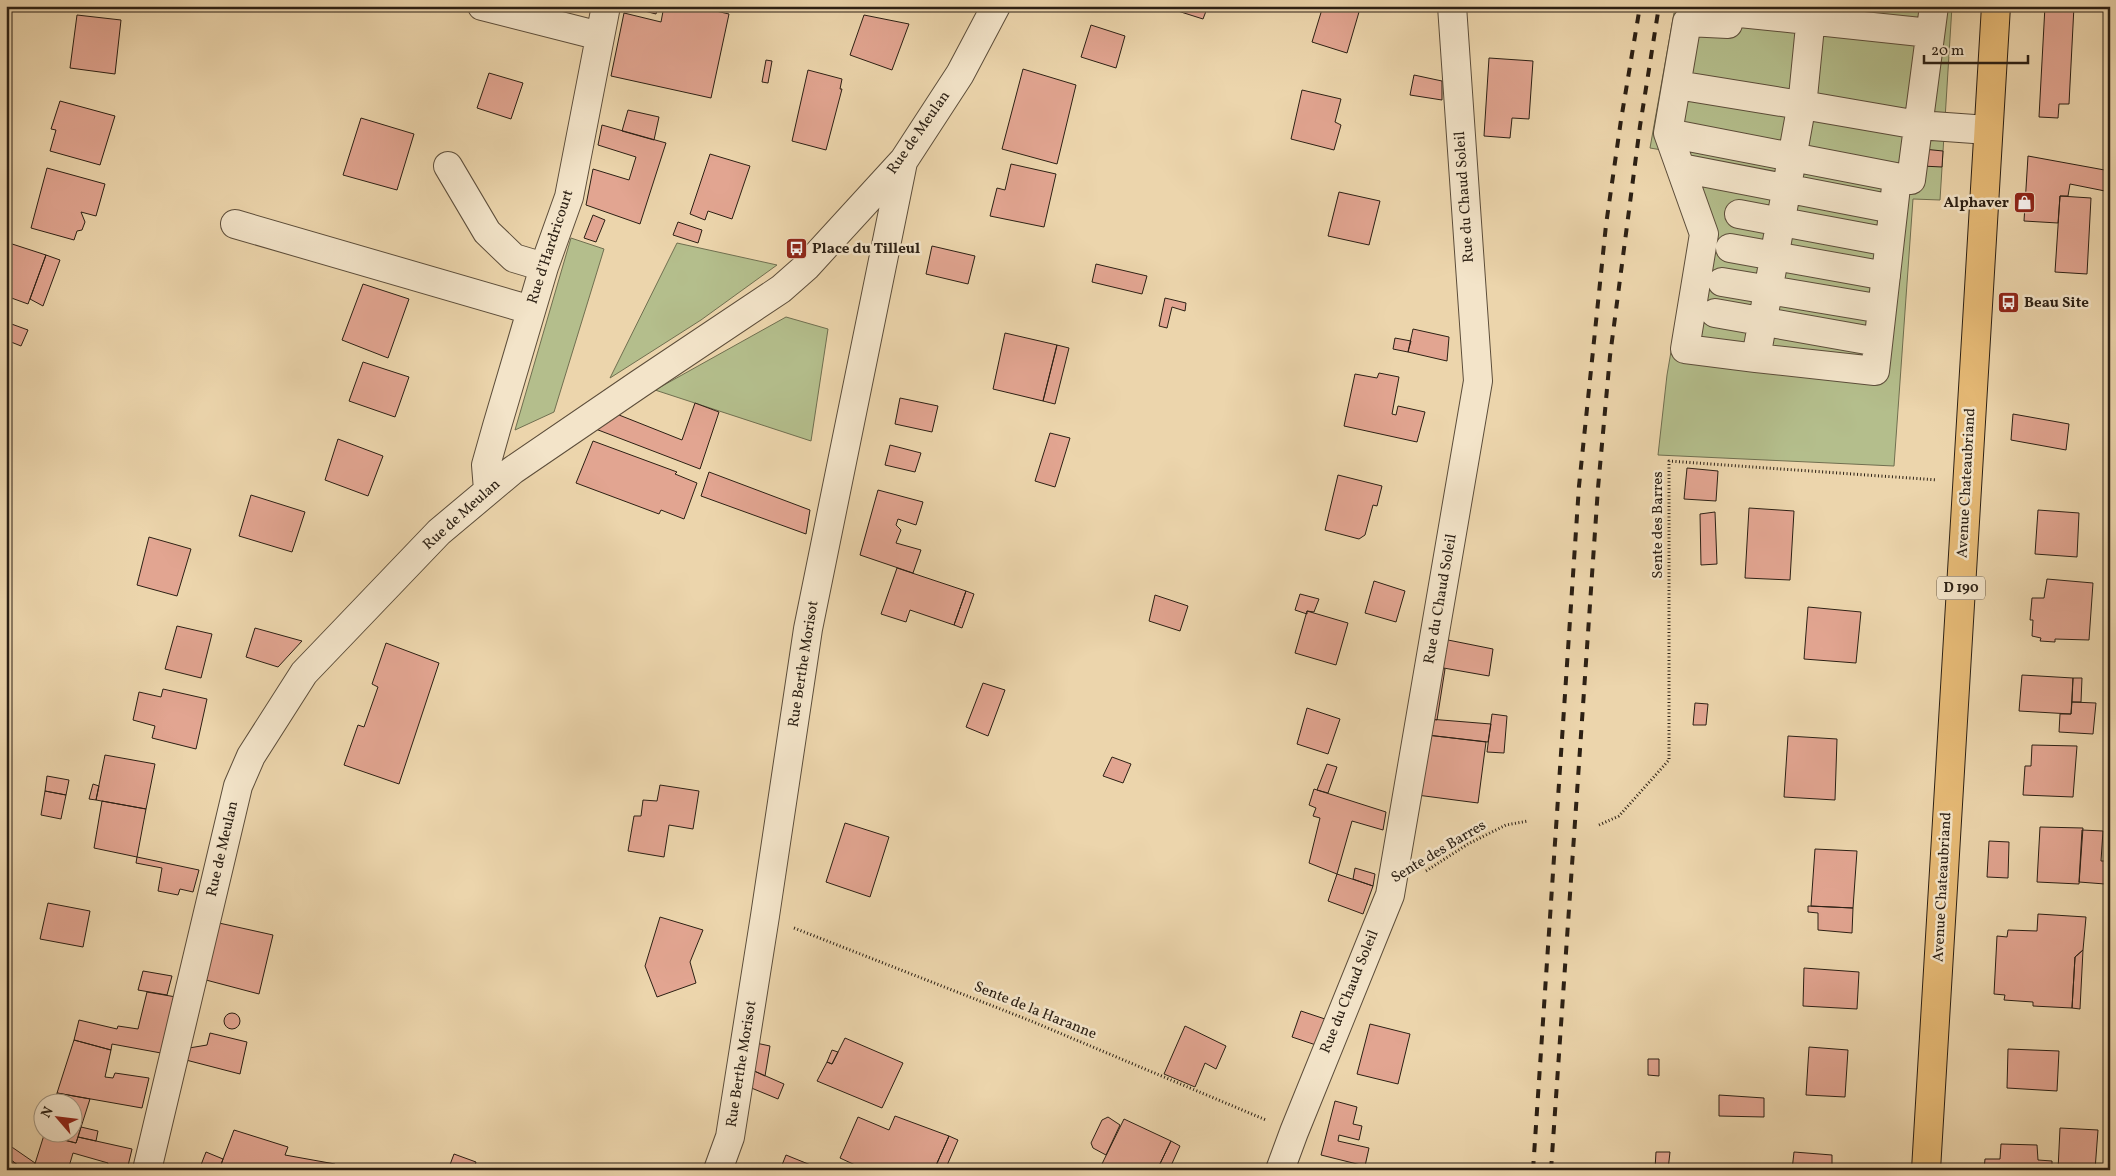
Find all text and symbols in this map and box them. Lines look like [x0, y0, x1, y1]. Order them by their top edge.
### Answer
scale bar [1924, 32, 2027, 64]
text: 20 m [1931, 41, 1964, 62]
street label: Rue de Meulan [882, 87, 956, 179]
street label: Rue du Chaud Soleil [1450, 131, 1480, 263]
street label: Rue d'Hardricourt [523, 187, 579, 307]
shop icon: Alphaver [2013, 191, 2037, 215]
place label: Alphaver [1943, 193, 2009, 214]
bus stop icon: Place du Tilleul [784, 237, 808, 261]
place label: Place du Tilleul [812, 239, 920, 260]
bus stop icon: Beau Site [1996, 291, 2020, 315]
place label: Beau Site [2024, 293, 2089, 314]
street label: Avenue Chateaubriand [1953, 408, 1981, 558]
street label: Sente des Barres [1648, 471, 1669, 579]
street label: Rue de Meulan [419, 475, 505, 555]
street label: Rue du Chaud Soleil [1419, 532, 1463, 666]
road number: D 190 [1937, 576, 1985, 600]
street label: Rue Berthe Morisot [784, 599, 824, 729]
street label: Rue de Meulan [202, 799, 244, 899]
street label: Avenue Chateaubriand [1929, 812, 1957, 962]
street label: Sente des Barres [1388, 815, 1490, 889]
street label: Rue du Chaud Soleil [1316, 927, 1384, 1057]
street label: Sente de la Haranne [971, 977, 1099, 1045]
street label: Rue Berthe Morisot [722, 999, 762, 1129]
north arrow [32, 1094, 82, 1144]
text: N [37, 1104, 59, 1122]

